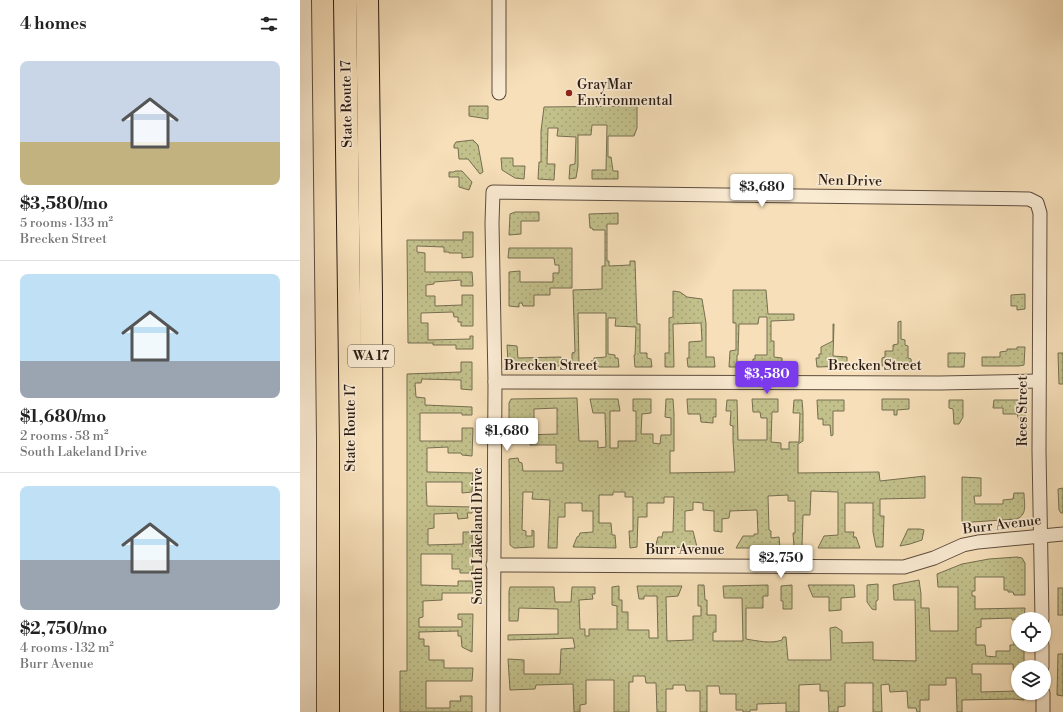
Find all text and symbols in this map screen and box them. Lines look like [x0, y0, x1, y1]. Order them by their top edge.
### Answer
text: 4 homes [20, 13, 87, 35]
icon: filters [258, 13, 280, 35]
street label: State Route 17 [337, 60, 357, 148]
place label: GrayMar Environmental [577, 76, 673, 110]
icon: home [114, 87, 186, 159]
marker: GrayMar Environmental [564, 88, 574, 98]
street label: Nen Drive [818, 171, 882, 191]
pin: $3,680 [729, 174, 795, 208]
text: $3,680 [739, 179, 785, 195]
text: $3,580/mo [20, 193, 108, 215]
text: 5 rooms · 133 m² [20, 215, 113, 231]
text: Brecken Street [20, 231, 107, 247]
icon: home [114, 300, 186, 372]
road number: WA 17 [348, 345, 394, 367]
street label: Brecken Street [503, 357, 598, 375]
street label: Brecken Street [827, 357, 922, 375]
pin: $3,580 [734, 361, 800, 395]
text: $3,580 [744, 366, 790, 382]
street label: Rees Street [1014, 376, 1032, 446]
street label: State Route 17 [342, 384, 360, 472]
text: $1,680/mo [20, 406, 106, 428]
pin: $1,680 [474, 418, 540, 452]
text: $1,680 [485, 423, 529, 439]
text: 2 rooms · 58 m² [20, 428, 109, 444]
text: South Lakeland Drive [20, 444, 147, 460]
street label: South Lakeland Drive [469, 468, 487, 604]
street label: Burr Avenue [961, 511, 1042, 539]
icon: home [114, 512, 186, 584]
street label: Burr Avenue [644, 541, 725, 559]
pin: $2,750 [748, 545, 814, 579]
text: $2,750 [759, 550, 803, 566]
map controls [1011, 612, 1051, 700]
button: locate [1011, 612, 1051, 652]
text: $2,750/mo [20, 618, 107, 640]
text: 4 rooms · 132 m² [20, 640, 114, 656]
text: Burr Avenue [20, 656, 94, 672]
button: layers [1011, 660, 1051, 700]

